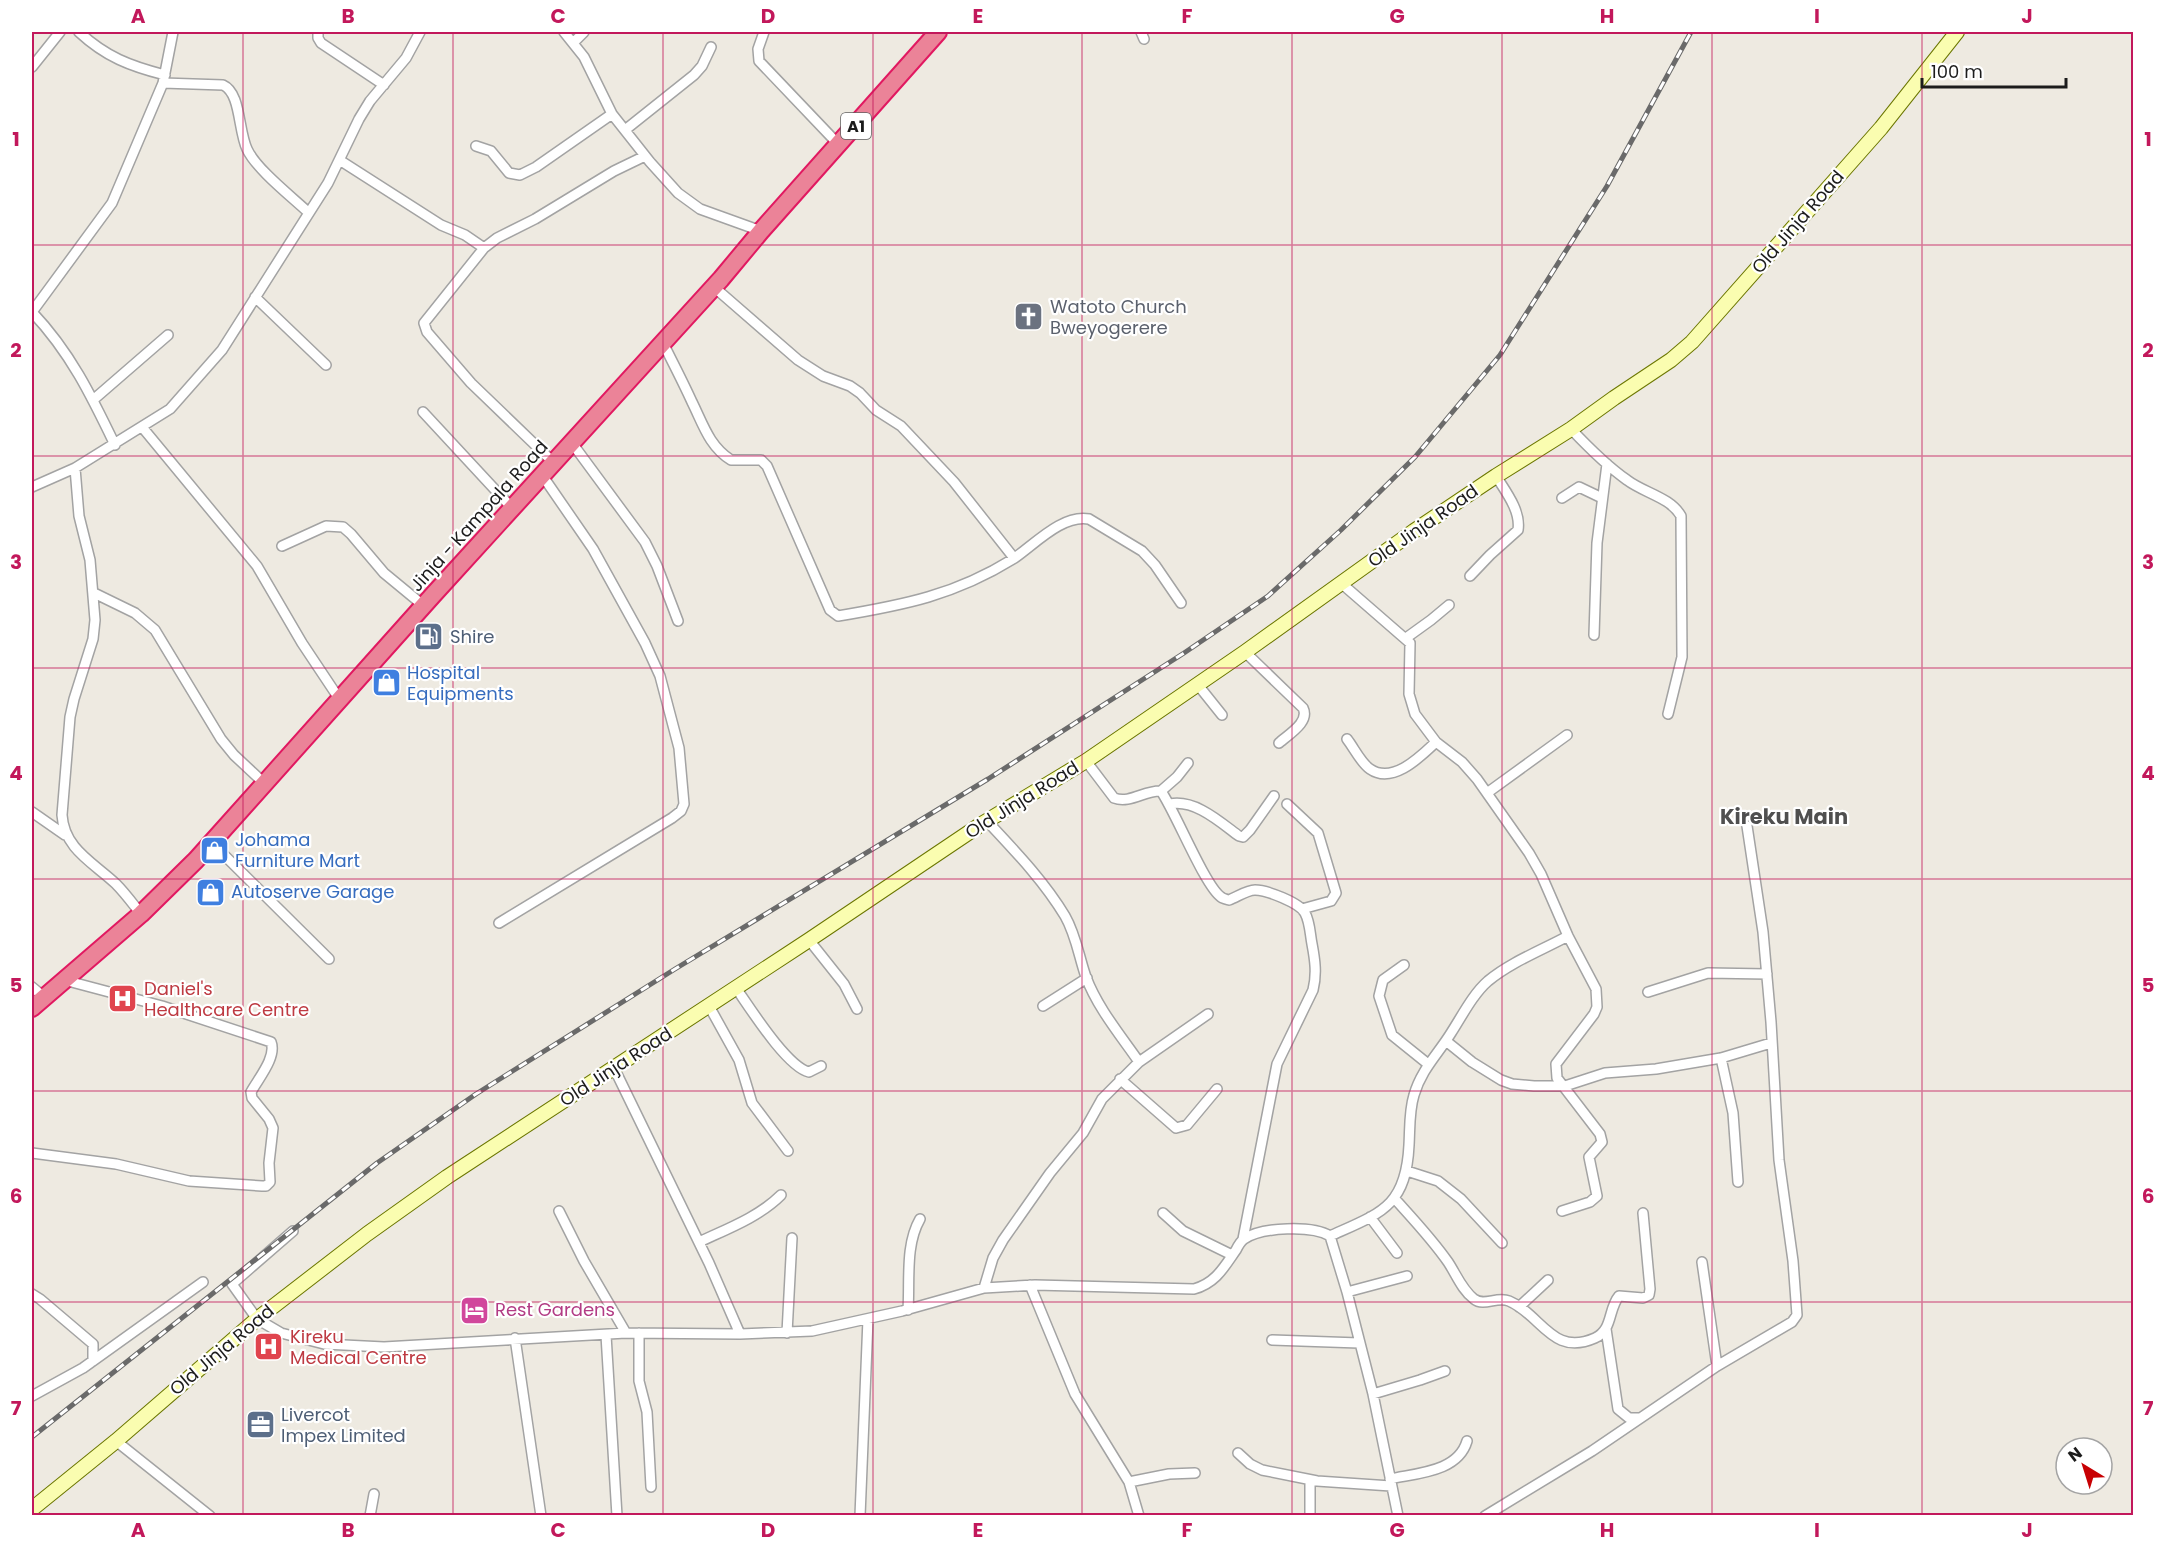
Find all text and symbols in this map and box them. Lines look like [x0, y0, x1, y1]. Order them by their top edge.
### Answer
text: A [131, 2, 146, 30]
text: B [341, 2, 355, 30]
text: C [550, 2, 566, 30]
text: D [761, 2, 775, 30]
text: E [973, 2, 983, 30]
text: F [1182, 2, 1193, 30]
text: G [1389, 2, 1405, 30]
text: H [1600, 2, 1614, 30]
text: I [1814, 2, 1820, 30]
text: J [2021, 2, 2033, 30]
scale bar [1922, 51, 2066, 89]
text: 100 m [1931, 59, 1983, 84]
road number: A1 [841, 113, 871, 139]
text: 1 [12, 125, 20, 153]
text: 1 [2144, 125, 2152, 153]
street label: Old Jinja Road [1746, 165, 1849, 279]
place label: Watoto Church Bweyogerere [1050, 294, 1187, 340]
church icon: Watoto Church Bweyogerere [1013, 301, 1045, 333]
text: 2 [10, 336, 22, 364]
text: 2 [2142, 336, 2154, 364]
street label: Jinja - Kampala Road [404, 435, 553, 597]
street label: Old Jinja Road [1363, 478, 1483, 573]
text: 3 [10, 548, 22, 576]
text: 3 [2142, 548, 2154, 576]
fuel station icon: Shire [413, 621, 445, 653]
place label: Shire [450, 624, 494, 649]
place label: Hospital Equipments [407, 660, 514, 706]
shop icon: Hospital Equipments [370, 667, 402, 699]
street label: Old Jinja Road [960, 755, 1083, 844]
text: 4 [9, 759, 23, 787]
text: 4 [2141, 759, 2155, 787]
district label: Kireku Main [1720, 802, 1848, 831]
place label: Johama Furniture Mart [235, 827, 360, 873]
shop icon: Johama Furniture Mart [198, 834, 230, 866]
shop icon: Autoserve Garage [194, 876, 226, 908]
place label: Autoserve Garage [231, 879, 394, 904]
text: 5 [10, 971, 23, 999]
text: 5 [2142, 971, 2155, 999]
place label: Daniel's Healthcare Centre [144, 976, 309, 1022]
hospital icon: Daniel's Healthcare Centre [107, 983, 139, 1015]
street label: Old Jinja Road [555, 1021, 677, 1112]
text: 6 [10, 1182, 22, 1210]
text: 6 [2142, 1182, 2154, 1210]
hotel icon: Rest Gardens [458, 1294, 490, 1326]
place label: Rest Gardens [495, 1297, 615, 1322]
street label: Old Jinja Road [164, 1298, 279, 1401]
place label: Kireku Medical Centre [290, 1324, 427, 1370]
hospital icon: Kireku Medical Centre [253, 1331, 285, 1363]
text: 7 [11, 1394, 22, 1422]
text: 7 [2143, 1394, 2154, 1422]
place label: Livercot Impex Limited [281, 1402, 406, 1448]
office icon: Livercot Impex Limited [244, 1409, 276, 1441]
north arrow [2054, 1436, 2114, 1496]
text: N [2063, 1442, 2087, 1467]
text: A [131, 1516, 146, 1544]
text: B [341, 1516, 355, 1544]
text: C [550, 1516, 566, 1544]
text: D [761, 1516, 775, 1544]
text: E [973, 1516, 983, 1544]
text: F [1182, 1516, 1193, 1544]
text: G [1389, 1516, 1405, 1544]
text: H [1600, 1516, 1614, 1544]
text: I [1814, 1516, 1820, 1544]
text: J [2021, 1516, 2033, 1544]

